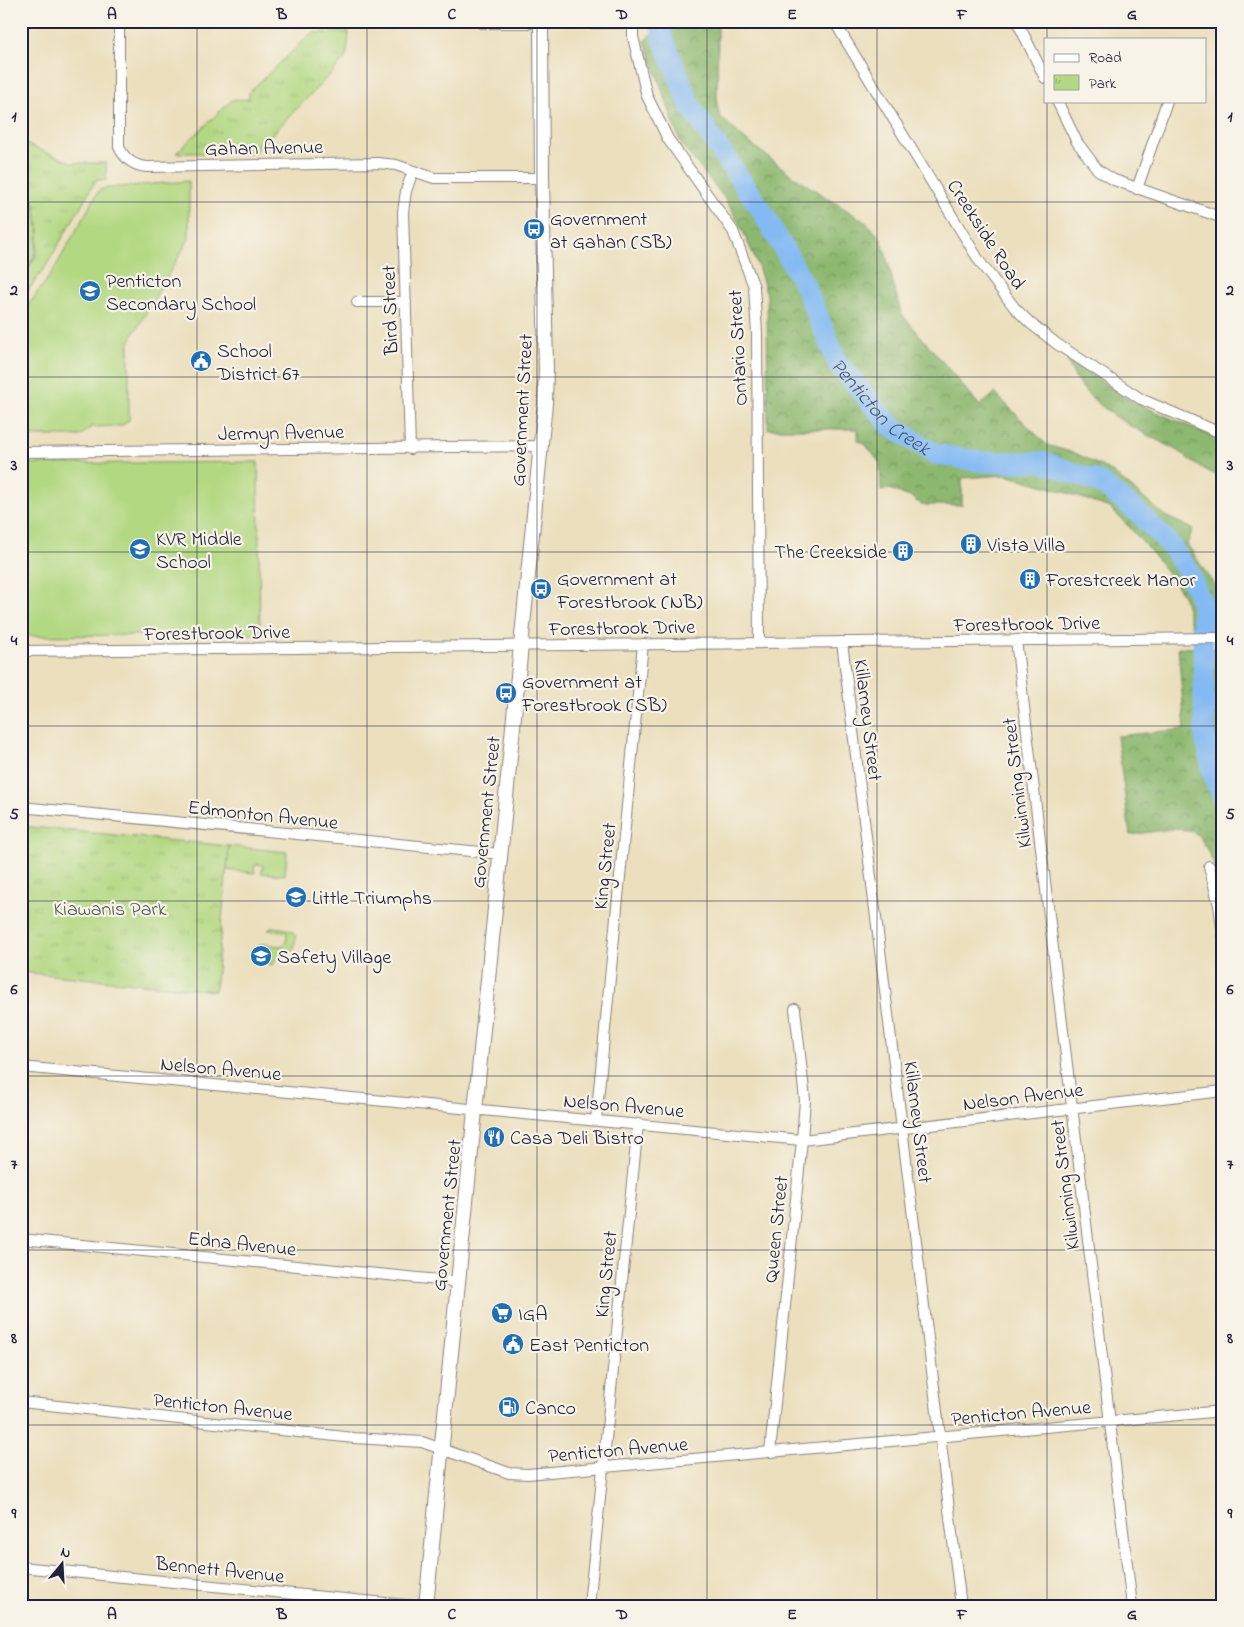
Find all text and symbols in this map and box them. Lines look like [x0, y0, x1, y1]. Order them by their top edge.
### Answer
text: A [107, 3, 117, 27]
text: B [276, 3, 288, 27]
text: C [448, 3, 457, 27]
text: D [615, 3, 628, 27]
text: E [787, 3, 797, 27]
text: F [956, 3, 968, 27]
text: G [1127, 3, 1137, 27]
legend [1044, 38, 1206, 102]
text: Road [1089, 47, 1122, 69]
text: Park [1089, 73, 1117, 95]
text: 1 [11, 105, 17, 129]
text: 1 [1227, 105, 1233, 129]
street label: Gahan Avenue [205, 134, 323, 165]
street label: Creekside Road [938, 174, 1031, 296]
place label: Government at Gahan (SB) [550, 206, 672, 258]
bus stop icon: Government at Gahan (SB) [522, 217, 546, 241]
street label: Bird Street [375, 264, 408, 356]
place label: Penticton Secondary School [106, 268, 256, 320]
text: 2 [9, 279, 18, 303]
school or university icon: Penticton Secondary School [78, 279, 102, 303]
text: 2 [1225, 279, 1234, 303]
street label: Ontario Street [722, 289, 757, 407]
street label: Government Street [505, 333, 542, 487]
place label: School District 67 [216, 338, 300, 390]
public building icon: School District 67 [189, 349, 213, 373]
water label: Penticton Creek [822, 352, 937, 465]
street label: Jermyn Avenue [218, 419, 344, 450]
text: 3 [10, 454, 18, 478]
text: 3 [1226, 454, 1234, 478]
place label: KVR Middle School [156, 526, 242, 578]
building icon: Vista Villa [959, 532, 983, 556]
place label: Vista Villa [986, 532, 1065, 561]
school or university icon: KVR Middle School [128, 537, 152, 561]
place label: The Creekside [774, 539, 887, 568]
building icon: The Creekside [891, 539, 915, 563]
place label: Government at Forestbrook (NB) [556, 566, 703, 618]
building icon: Forestcreek Manor [1018, 567, 1042, 591]
place label: Forestcreek Manor [1045, 567, 1197, 596]
bus stop icon: Government at Forestbrook (NB) [529, 577, 553, 601]
street label: Forestbrook Drive [953, 610, 1100, 641]
street label: Forestbrook Drive [548, 614, 695, 645]
street label: Forestbrook Drive [143, 619, 290, 650]
text: 4 [10, 629, 18, 653]
text: 4 [1226, 629, 1234, 653]
street label: Killarney Street [845, 658, 888, 783]
place label: Government at Forestbrook (SB) [521, 669, 667, 721]
bus stop icon: Government at Forestbrook (SB) [494, 681, 518, 705]
street label: Kilwinning Street [996, 716, 1042, 849]
street label: Government Street [465, 735, 510, 890]
street label: Edmonton Avenue [186, 794, 339, 839]
text: 5 [9, 803, 19, 827]
text: 5 [1225, 803, 1235, 827]
street label: King Street [587, 821, 627, 911]
school or university icon: Little Triumphs [284, 885, 308, 909]
place label: Little Triumphs [312, 885, 432, 914]
park label: Kiawanis Park [54, 896, 167, 925]
school or university icon: Safety Village [249, 944, 273, 968]
place label: Safety Village [277, 944, 391, 974]
text: 6 [9, 978, 18, 1002]
text: 6 [1225, 978, 1234, 1002]
street label: Nelson Avenue [159, 1051, 282, 1090]
street label: Killarney Street [895, 1060, 938, 1185]
street label: Nelson Avenue [961, 1077, 1085, 1120]
street label: Nelson Avenue [562, 1088, 685, 1127]
street label: Kilwinning Street [1044, 1118, 1090, 1251]
restaurant icon: Casa Deli Bistro [482, 1125, 506, 1149]
place label: Casa Deli Bistro [510, 1125, 644, 1154]
street label: Government Street [426, 1138, 471, 1293]
text: 7 [11, 1153, 18, 1177]
text: 7 [1227, 1153, 1234, 1177]
street label: Queen Street [757, 1174, 798, 1284]
street label: Edna Avenue [186, 1225, 297, 1266]
street label: King Street [588, 1229, 628, 1319]
supermarket icon: IGA [490, 1301, 514, 1325]
place label: IGA [518, 1301, 548, 1330]
text: 8 [10, 1327, 17, 1351]
text: 8 [1226, 1327, 1233, 1351]
public building icon: East Penticton [501, 1332, 525, 1356]
place label: East Penticton [529, 1332, 649, 1361]
street label: Penticton Avenue [152, 1387, 294, 1430]
street label: Penticton Avenue [950, 1394, 1092, 1435]
fuel station icon: Canco [497, 1395, 521, 1419]
place label: Canco [525, 1395, 576, 1424]
street label: Penticton Avenue [547, 1431, 689, 1472]
text: 9 [11, 1502, 17, 1526]
text: 9 [1227, 1502, 1233, 1526]
north arrow [38, 1540, 88, 1590]
text: N [58, 1542, 73, 1565]
street label: Bennett Avenue [153, 1550, 286, 1593]
text: A [107, 1603, 117, 1627]
text: B [276, 1603, 288, 1627]
text: C [448, 1603, 457, 1627]
text: D [615, 1603, 628, 1627]
text: E [787, 1603, 797, 1627]
text: F [956, 1603, 968, 1627]
text: G [1127, 1603, 1137, 1627]

